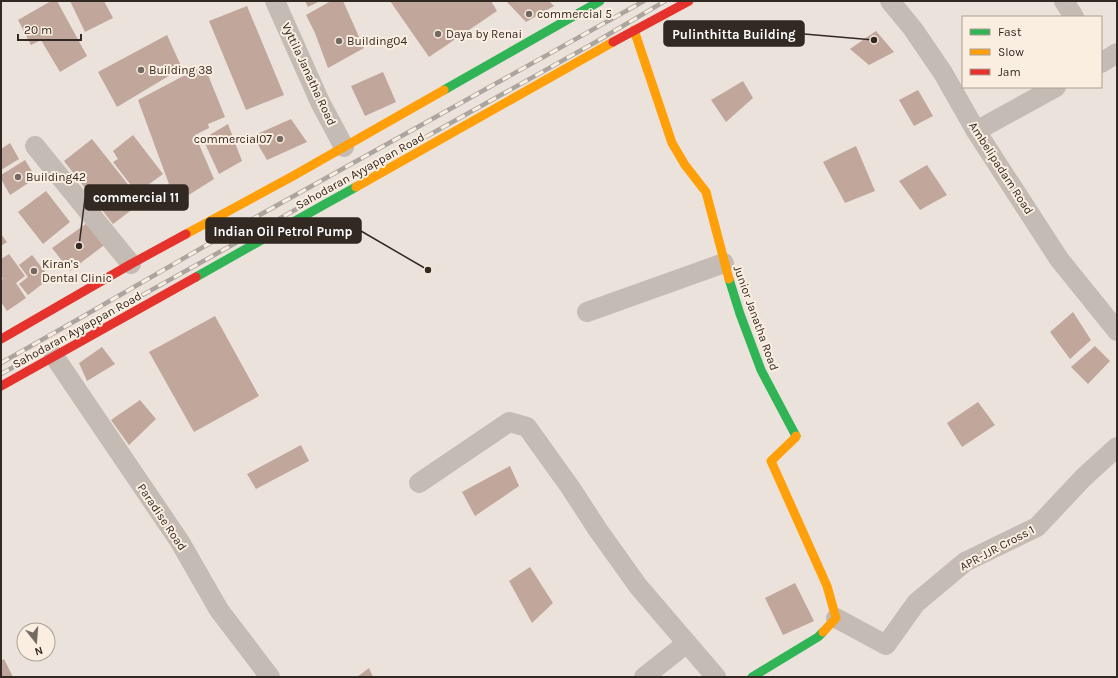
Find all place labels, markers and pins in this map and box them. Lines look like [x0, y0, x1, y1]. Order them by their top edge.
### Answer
place label: commercial 5 [537, 7, 612, 21]
marker: commercial 5 [524, 9, 534, 19]
callout: Pulinthitta Building [664, 21, 804, 46]
place label: Daya by Renai [446, 27, 522, 41]
marker: Daya by Renai [433, 29, 443, 39]
place label: Building04 [347, 34, 407, 48]
marker: Building04 [334, 36, 344, 46]
place label: Building 38 [149, 63, 213, 77]
marker: Building 38 [136, 65, 146, 75]
place label: commercial07 [194, 132, 272, 146]
marker: commercial07 [275, 134, 285, 144]
place label: Building42 [26, 170, 86, 184]
marker: Building42 [13, 172, 23, 182]
callout: commercial 11 [85, 185, 188, 210]
callout: Indian Oil Petrol Pump [206, 218, 361, 243]
place label: Kiran's Dental Clinic [42, 257, 112, 285]
marker: Kiran's Dental Clinic [29, 266, 39, 276]

